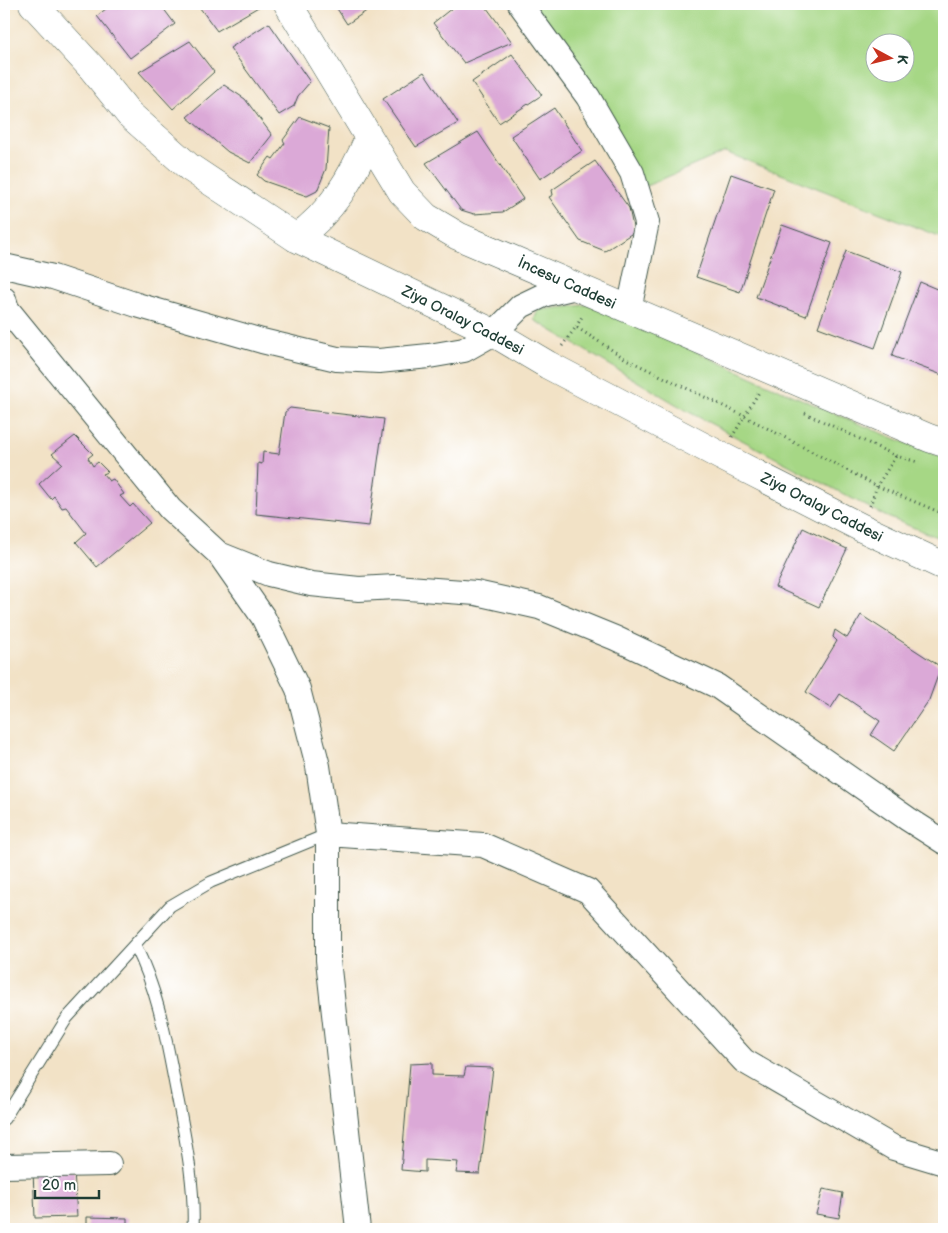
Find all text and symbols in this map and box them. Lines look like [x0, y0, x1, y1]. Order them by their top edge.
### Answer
north arrow [866, 32, 916, 82]
text: K [893, 54, 911, 66]
street label: İncesu Caddesi [515, 253, 619, 314]
street label: Ziya Oralay Caddesi [398, 281, 527, 359]
street label: Ziya Oralay Caddesi [757, 468, 886, 546]
scale bar [35, 1168, 99, 1200]
text: 20 m [42, 1176, 76, 1195]

